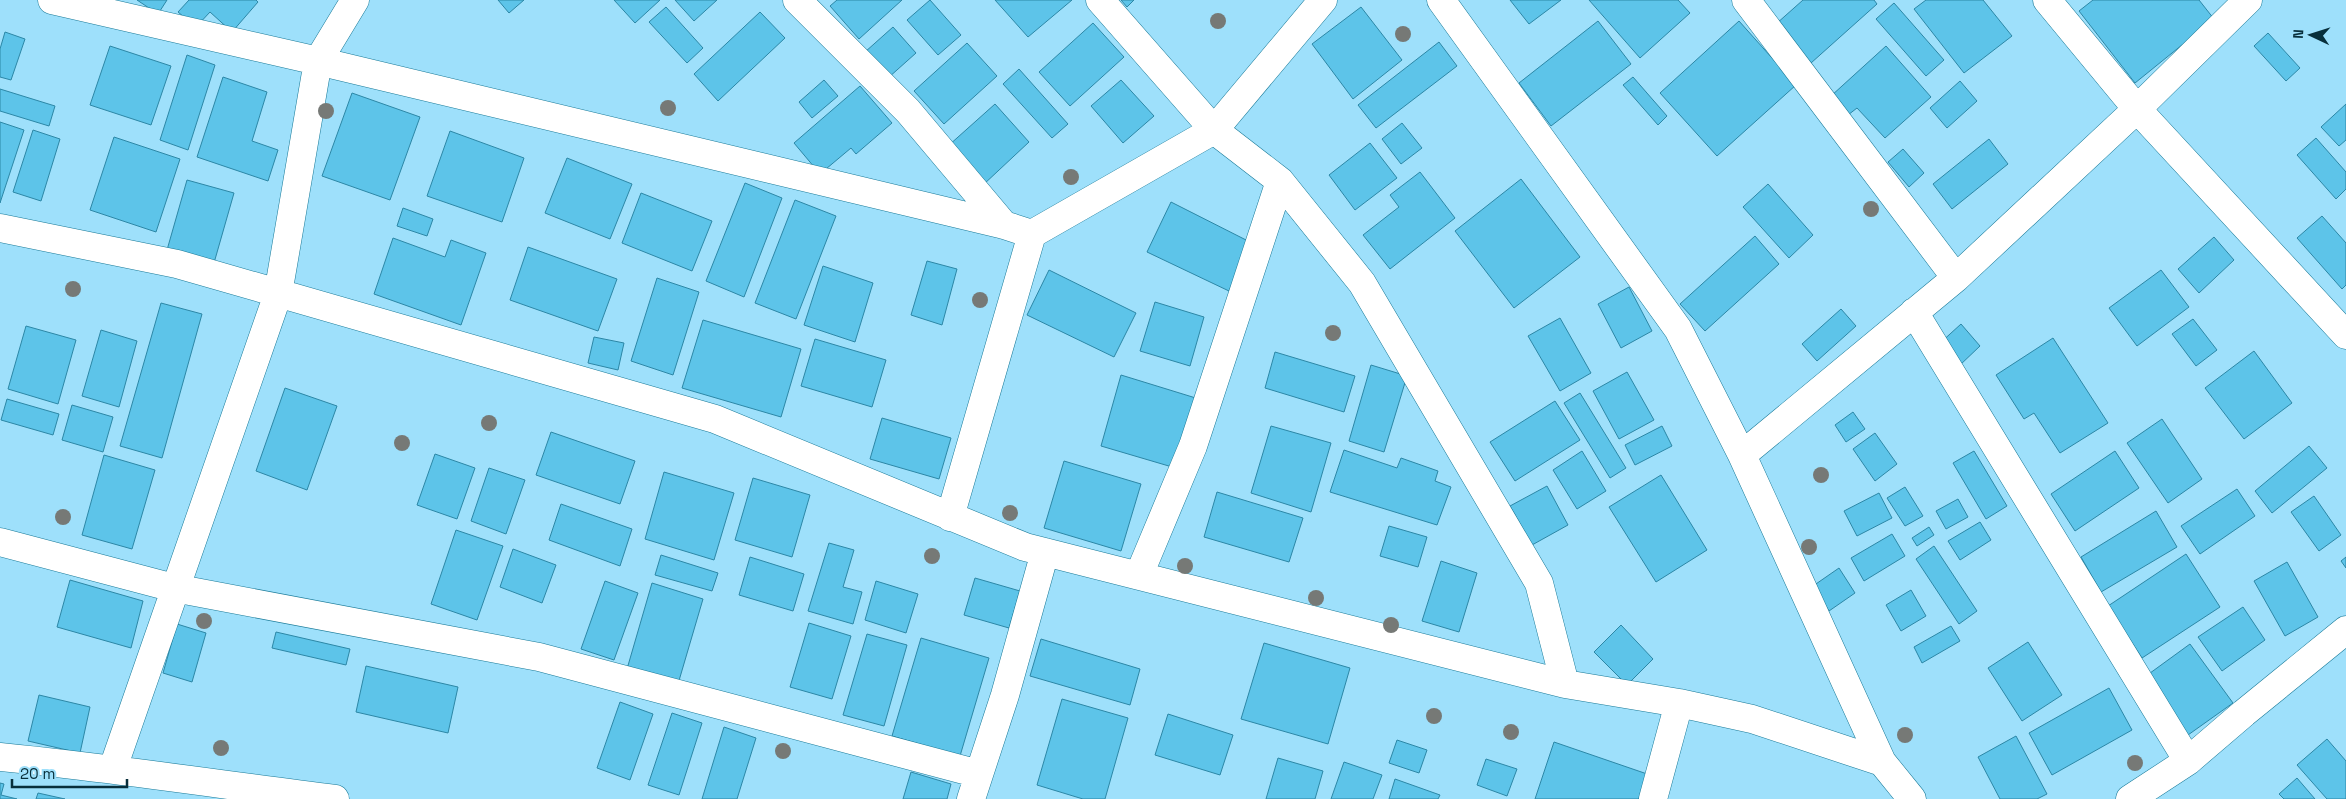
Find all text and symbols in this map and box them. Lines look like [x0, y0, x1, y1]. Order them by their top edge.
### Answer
north arrow [2286, 10, 2336, 60]
text: N [2289, 29, 2307, 39]
scale bar [12, 756, 128, 788]
text: 20 m [20, 764, 55, 783]

